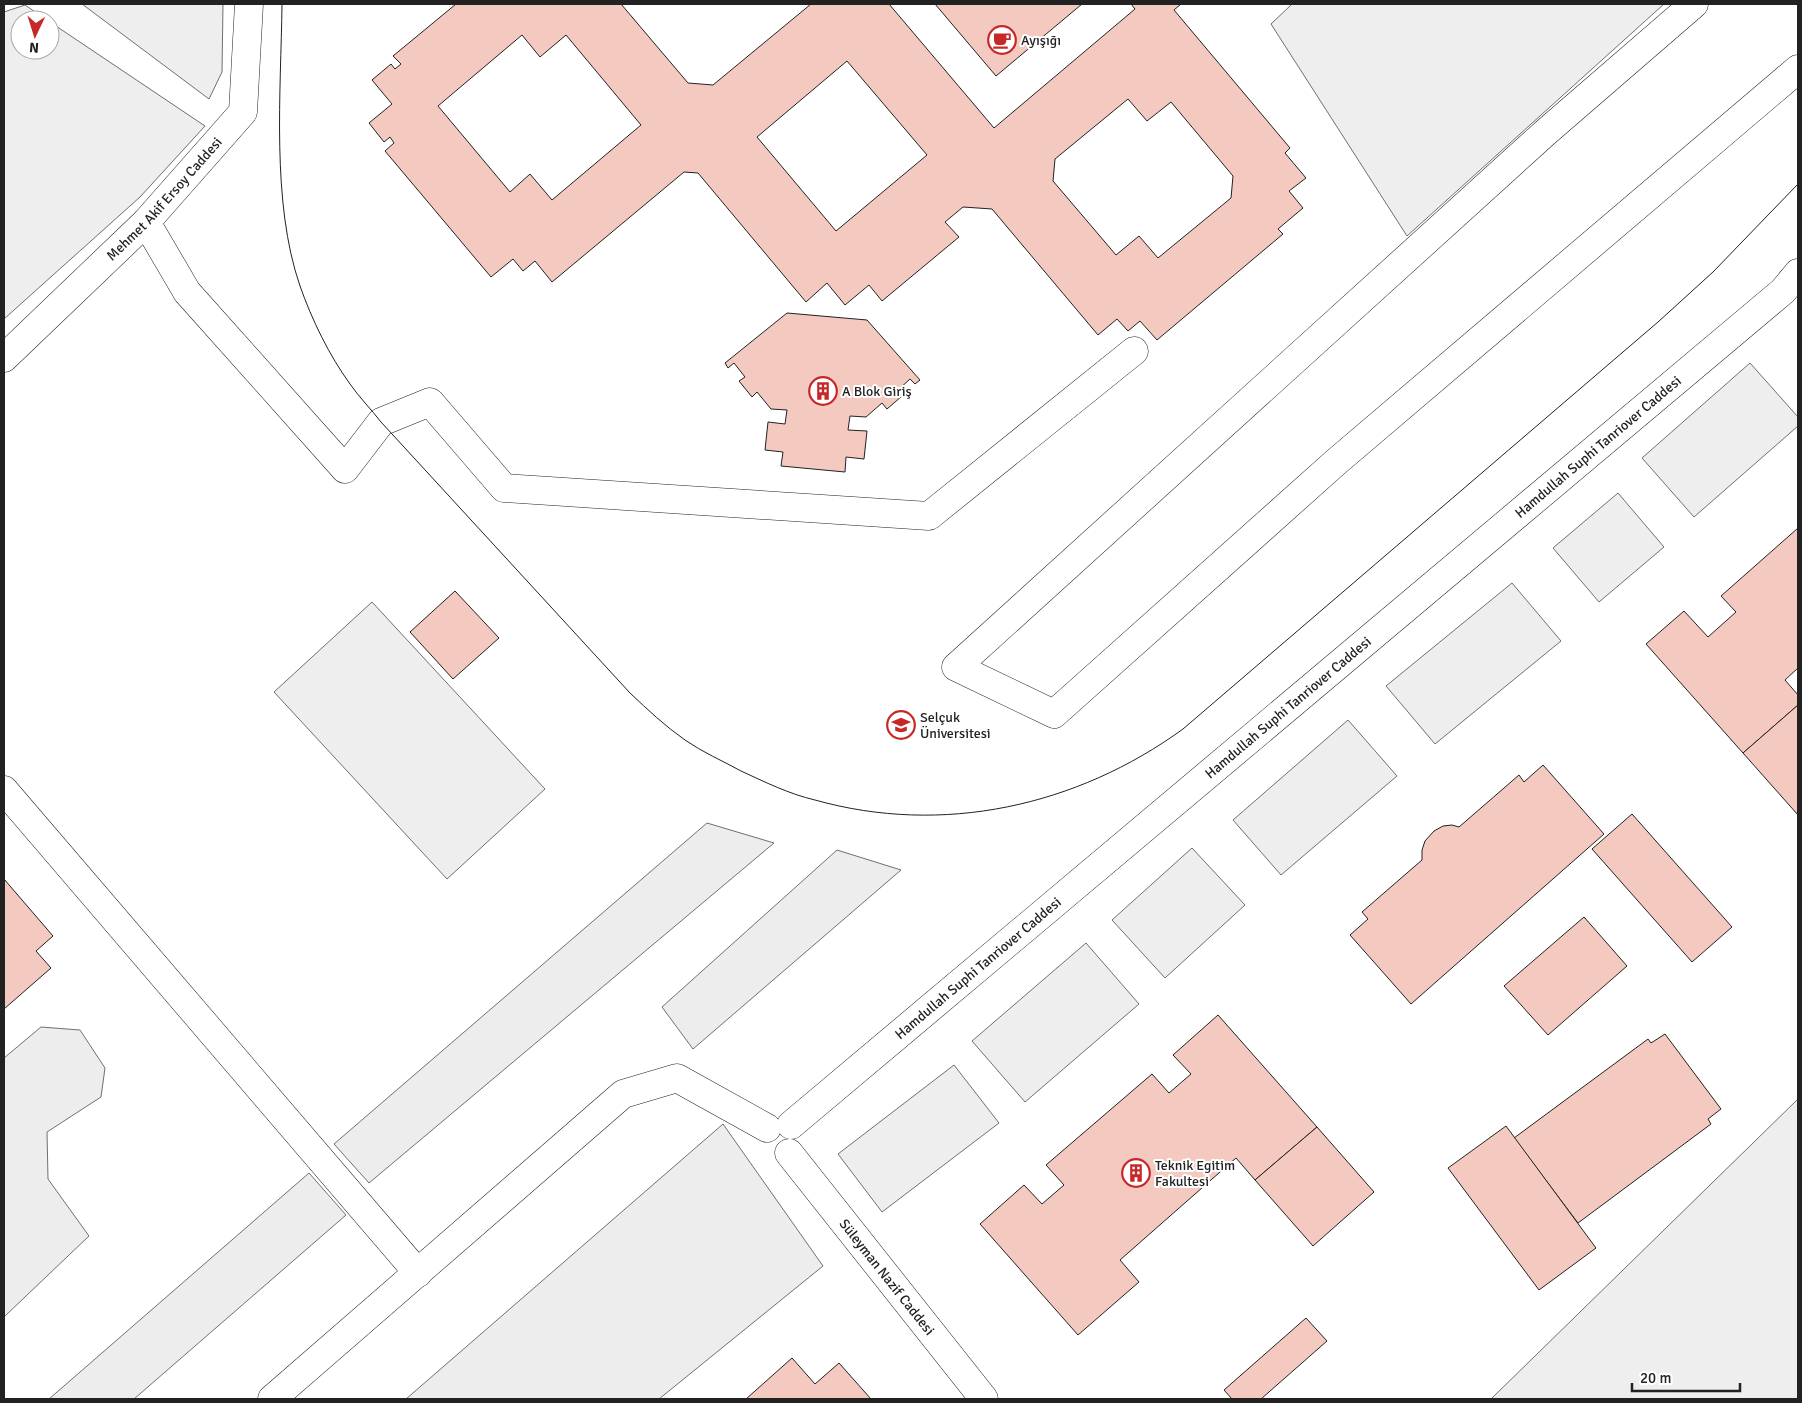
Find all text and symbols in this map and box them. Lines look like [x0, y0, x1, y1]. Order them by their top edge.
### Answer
north arrow [10, 10, 60, 60]
cafe icon: Ayışığı [987, 25, 1017, 55]
place label: Ayışığı [1021, 32, 1061, 49]
text: N [29, 39, 40, 56]
street label: Mehmet Akif Ersoy Caddesi [103, 134, 226, 264]
street label: Hamdullah Suphi Tanriover Caddesi [1512, 372, 1685, 522]
building icon: A Blok Giriş [808, 376, 838, 406]
place label: A Blok Giriş [842, 383, 912, 400]
street label: Hamdullah Suphi Tanriover Caddesi [1202, 633, 1375, 782]
place label: Selçuk Üniversitesi [920, 709, 991, 742]
school or university icon: Selçuk Üniversitesi [886, 710, 916, 740]
street label: Hamdullah Suphi Tanriover Caddesi [892, 894, 1065, 1043]
place label: Teknik Egitim Fakultesi [1155, 1157, 1235, 1190]
building icon: Teknik Egitim Fakultesi [1121, 1158, 1151, 1188]
street label: Süleyman Nazif Caddesi [836, 1216, 938, 1339]
scale bar [1632, 1360, 1740, 1392]
text: 20 m [1640, 1369, 1671, 1387]

